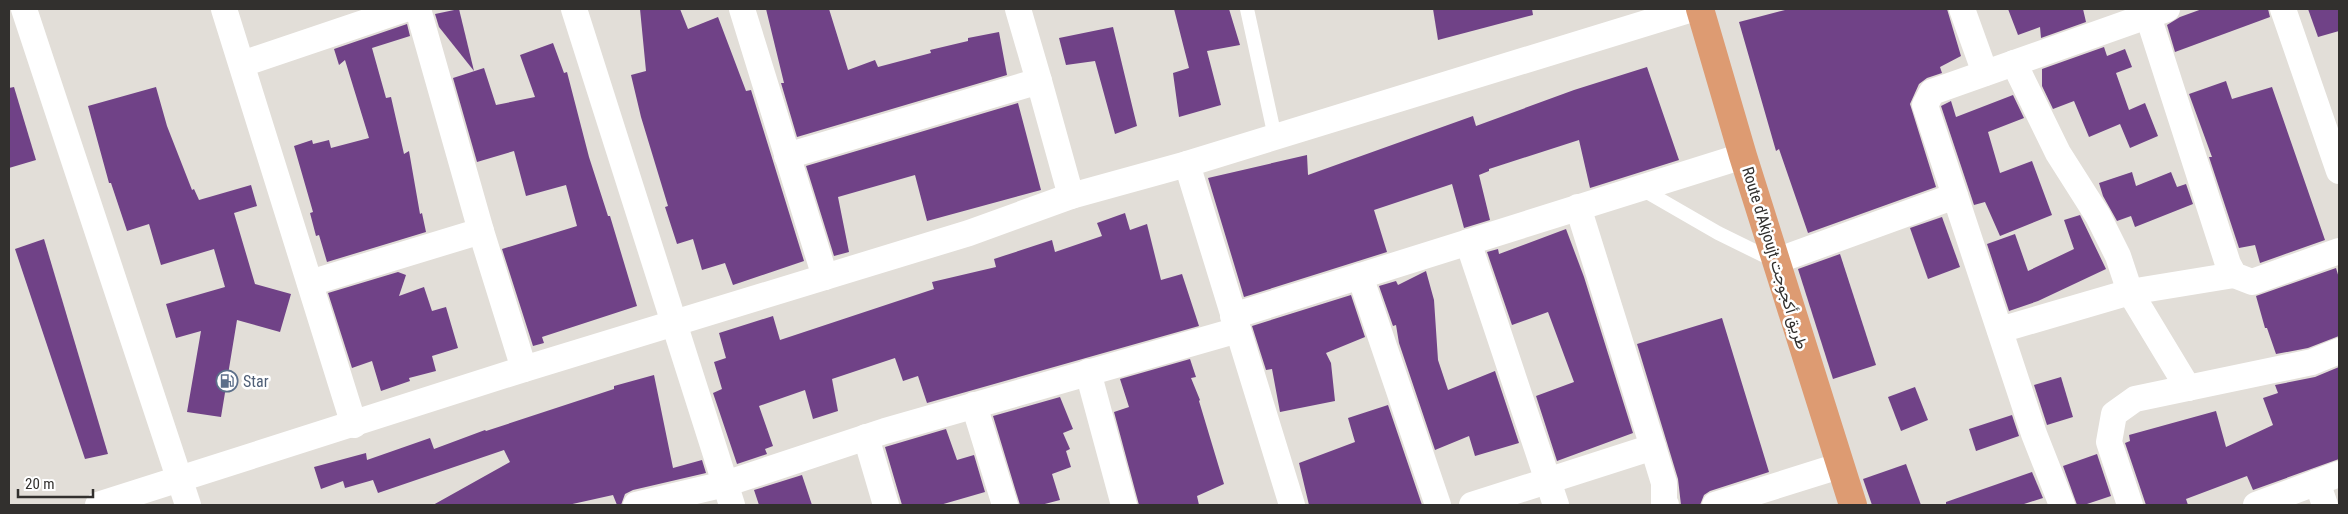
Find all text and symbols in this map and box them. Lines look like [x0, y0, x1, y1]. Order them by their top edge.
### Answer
street label: Route d'Akjoujt طريق أكجوجت [1737, 164, 1812, 352]
fuel station icon: Star [215, 369, 239, 393]
place label: Star [243, 372, 269, 391]
scale bar [18, 466, 92, 498]
text: 20 m [25, 475, 55, 493]

